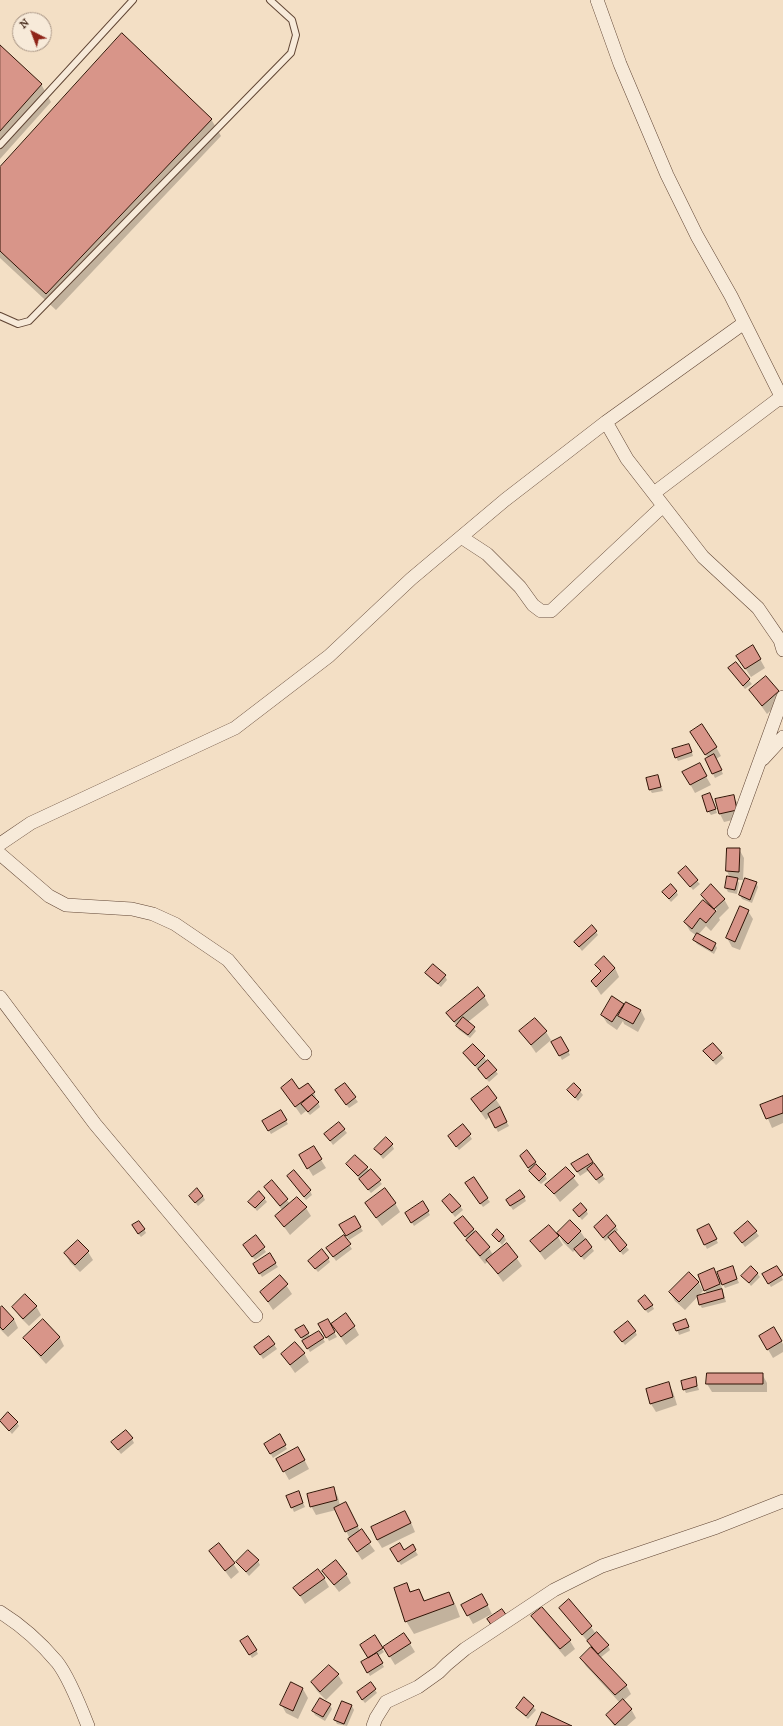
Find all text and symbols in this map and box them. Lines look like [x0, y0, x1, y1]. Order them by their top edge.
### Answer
north arrow [12, 12, 52, 52]
text: N [17, 16, 32, 31]

